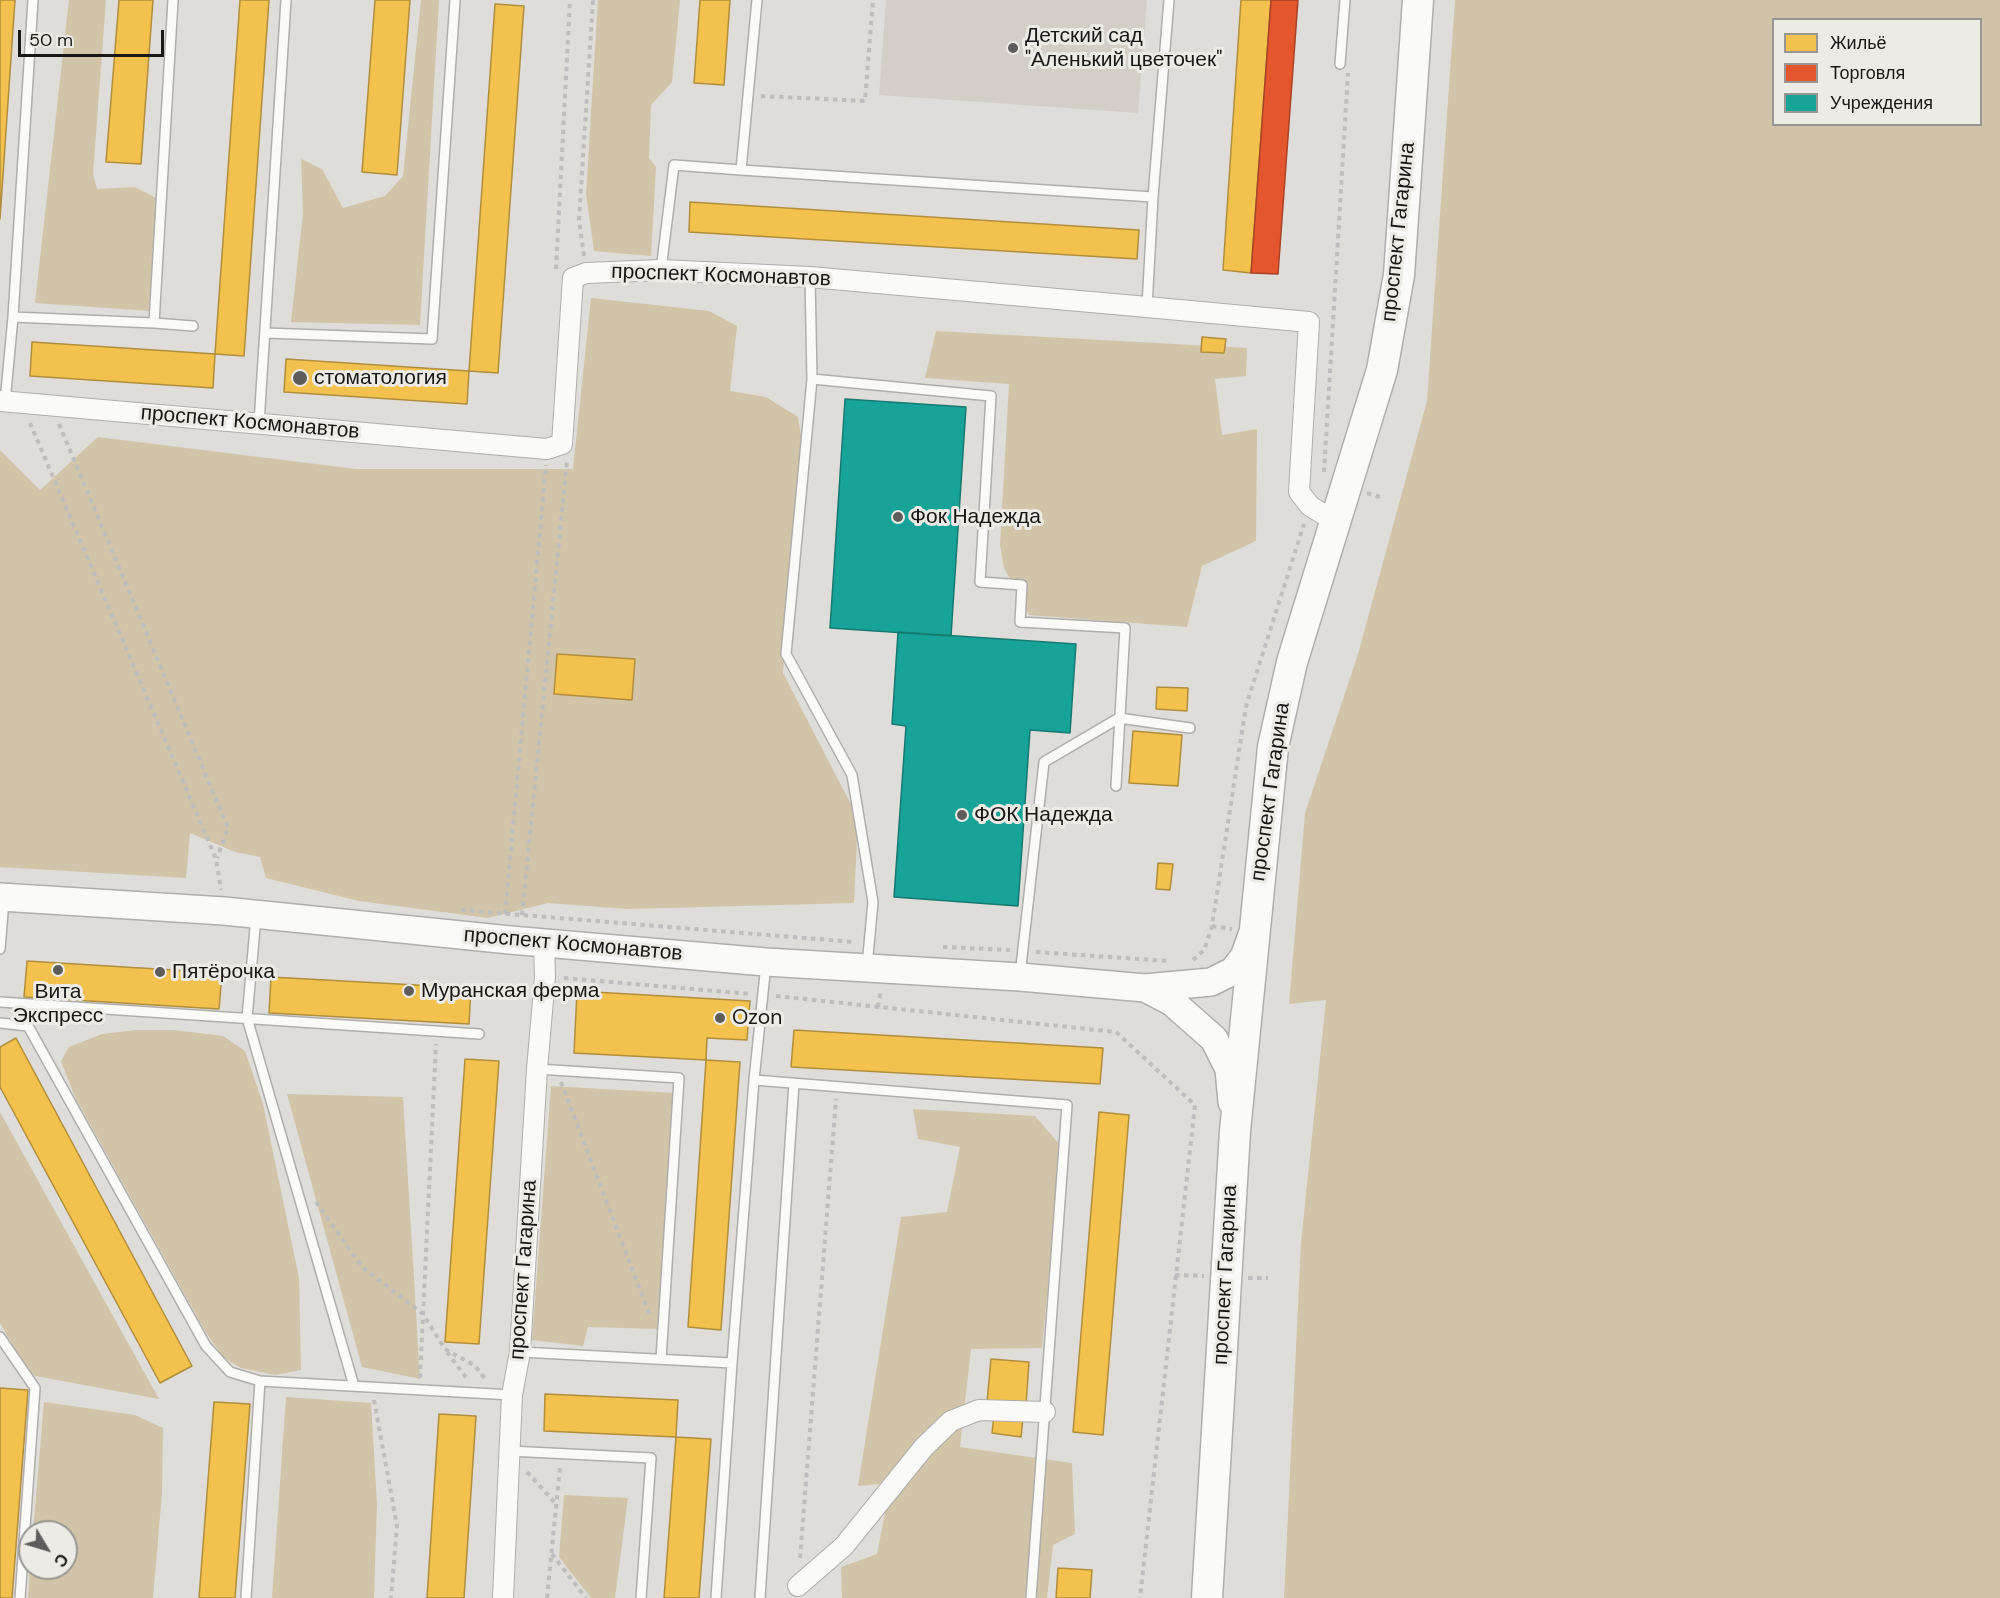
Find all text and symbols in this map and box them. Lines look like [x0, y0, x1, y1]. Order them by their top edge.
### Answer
scale bar [21, 18, 166, 56]
legend [1772, 18, 1982, 126]
place label: Детский сад "Аленький цветочек" [1025, 23, 1222, 73]
text: 50 m [29, 28, 73, 52]
text: Жильё [1830, 31, 1887, 55]
marker: Детский сад "Аленький цветочек" [1006, 41, 1020, 55]
text: Торговля [1830, 61, 1905, 85]
text: Учреждения [1830, 91, 1933, 115]
street label: проспект Гагарина [1377, 141, 1421, 323]
street label: проспект Космонавтов [611, 260, 831, 292]
place label: стоматология [314, 365, 447, 391]
marker: стоматология [291, 369, 309, 387]
street label: проспект Космонавтов [140, 401, 360, 445]
place label: Фок Надежда [910, 504, 1041, 530]
marker: Фок Надежда [891, 510, 905, 524]
street label: проспект Гагарина [1246, 701, 1296, 883]
place label: ФОК Надежда [974, 802, 1113, 828]
marker: ФОК Надежда [955, 808, 969, 822]
street label: проспект Космонавтов [463, 923, 683, 967]
place label: Пятёрочка [172, 959, 275, 985]
marker: Вита Экспресс [51, 963, 65, 977]
marker: Пятёрочка [153, 965, 167, 979]
place label: Муранская ферма [421, 978, 599, 1004]
place label: Вита Экспресс [13, 979, 103, 1029]
marker: Муранская ферма [402, 984, 416, 998]
place label: Ozon [732, 1005, 782, 1031]
marker: Ozon [713, 1011, 727, 1025]
street label: проспект Гагарина [505, 1179, 543, 1361]
street label: проспект Гагарина [1209, 1184, 1243, 1366]
north arrow [18, 1520, 78, 1580]
text: С [49, 1549, 73, 1571]

